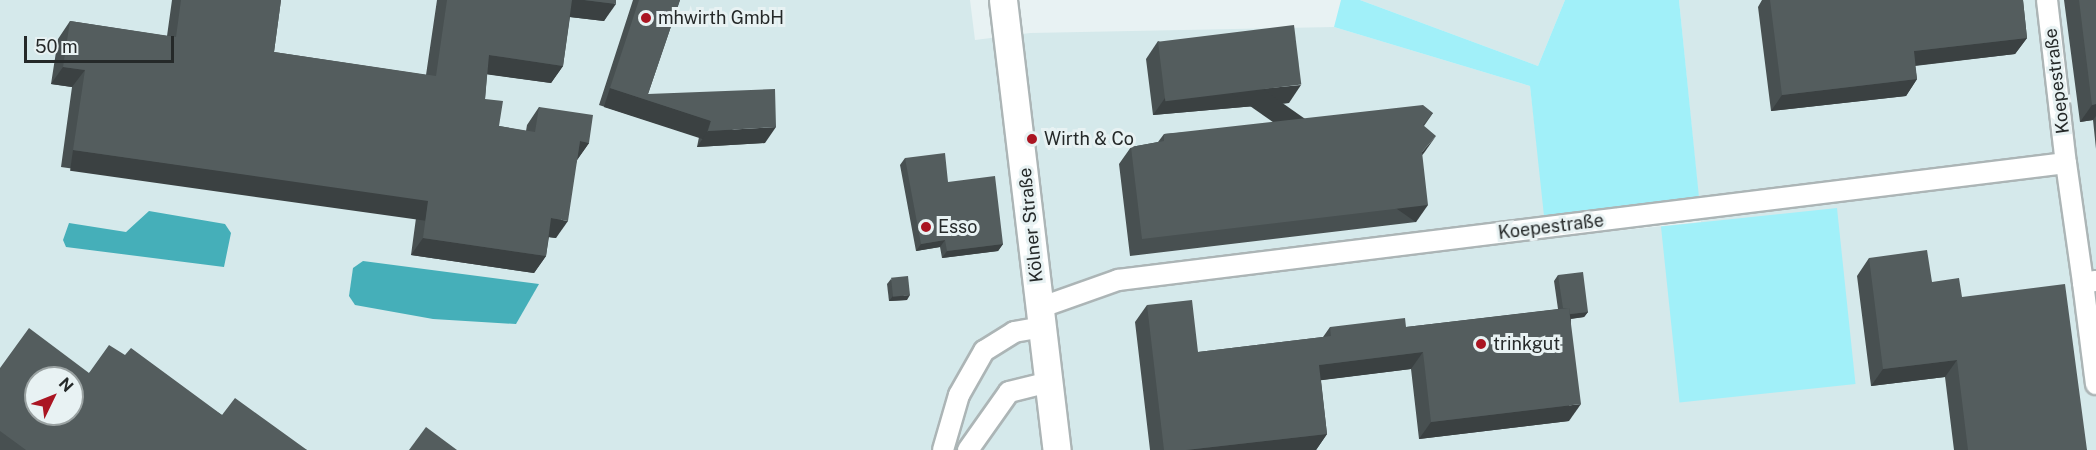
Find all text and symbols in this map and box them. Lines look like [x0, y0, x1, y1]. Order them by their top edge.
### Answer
place label: mhwirth GmbH [658, 7, 784, 29]
marker: mhwirth GmbH [639, 11, 653, 25]
scale bar [27, 24, 177, 62]
street label: Koepestraße [2040, 27, 2074, 135]
text: 50 m [35, 36, 78, 57]
place label: Wirth & Co [1044, 128, 1134, 150]
marker: Wirth & Co [1025, 132, 1039, 146]
street label: Kölner Straße [1014, 166, 1048, 284]
street label: Koepestraße [1497, 210, 1605, 244]
place label: Esso [938, 216, 977, 238]
marker: Esso [919, 220, 933, 234]
place label: trinkgut [1493, 333, 1560, 355]
marker: trinkgut [1474, 337, 1488, 351]
north arrow [24, 366, 84, 426]
text: N [55, 374, 77, 396]

